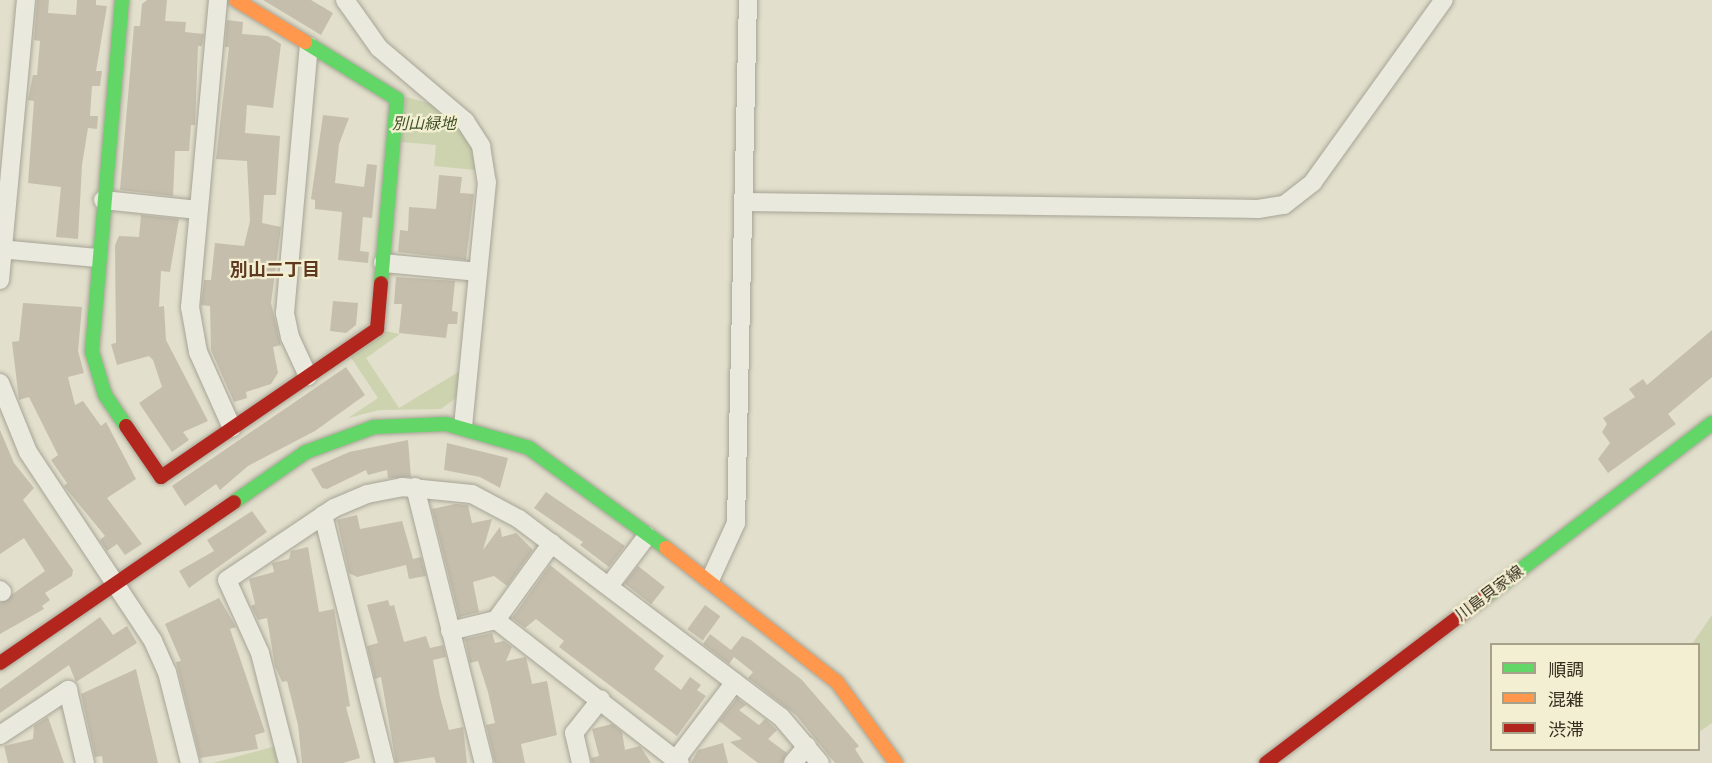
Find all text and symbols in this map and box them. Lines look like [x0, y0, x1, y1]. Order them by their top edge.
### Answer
park label: 別山緑地 [392, 113, 456, 133]
district label: 別山二丁目 [230, 259, 320, 281]
street label: 川島貝家線 [1451, 561, 1527, 625]
legend [1490, 643, 1700, 751]
text: 順調 [1548, 659, 1584, 681]
text: 混雑 [1548, 689, 1584, 711]
text: 渋滞 [1548, 719, 1584, 741]

